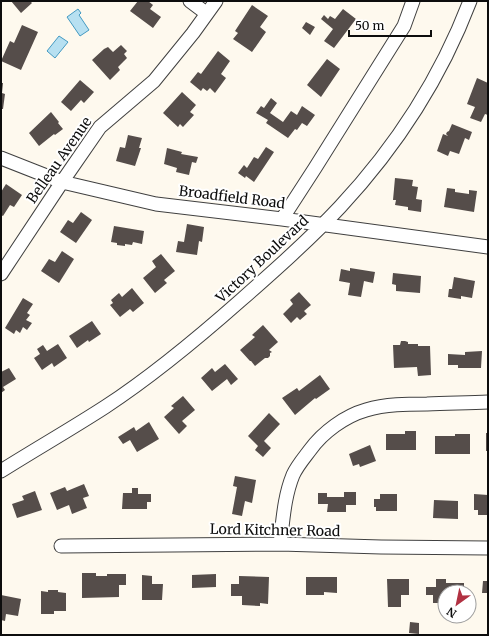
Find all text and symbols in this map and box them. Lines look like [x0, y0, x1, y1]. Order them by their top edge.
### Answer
scale bar [349, 12, 431, 38]
text: 50 m [355, 18, 384, 33]
street label: Belleau Avenue [23, 113, 95, 207]
street label: Broadfield Road [178, 182, 287, 213]
street label: Victory Boulevard [211, 211, 312, 307]
street label: Lord Kitchner Road [210, 520, 341, 540]
north arrow [437, 584, 477, 624]
text: N [444, 604, 459, 621]

